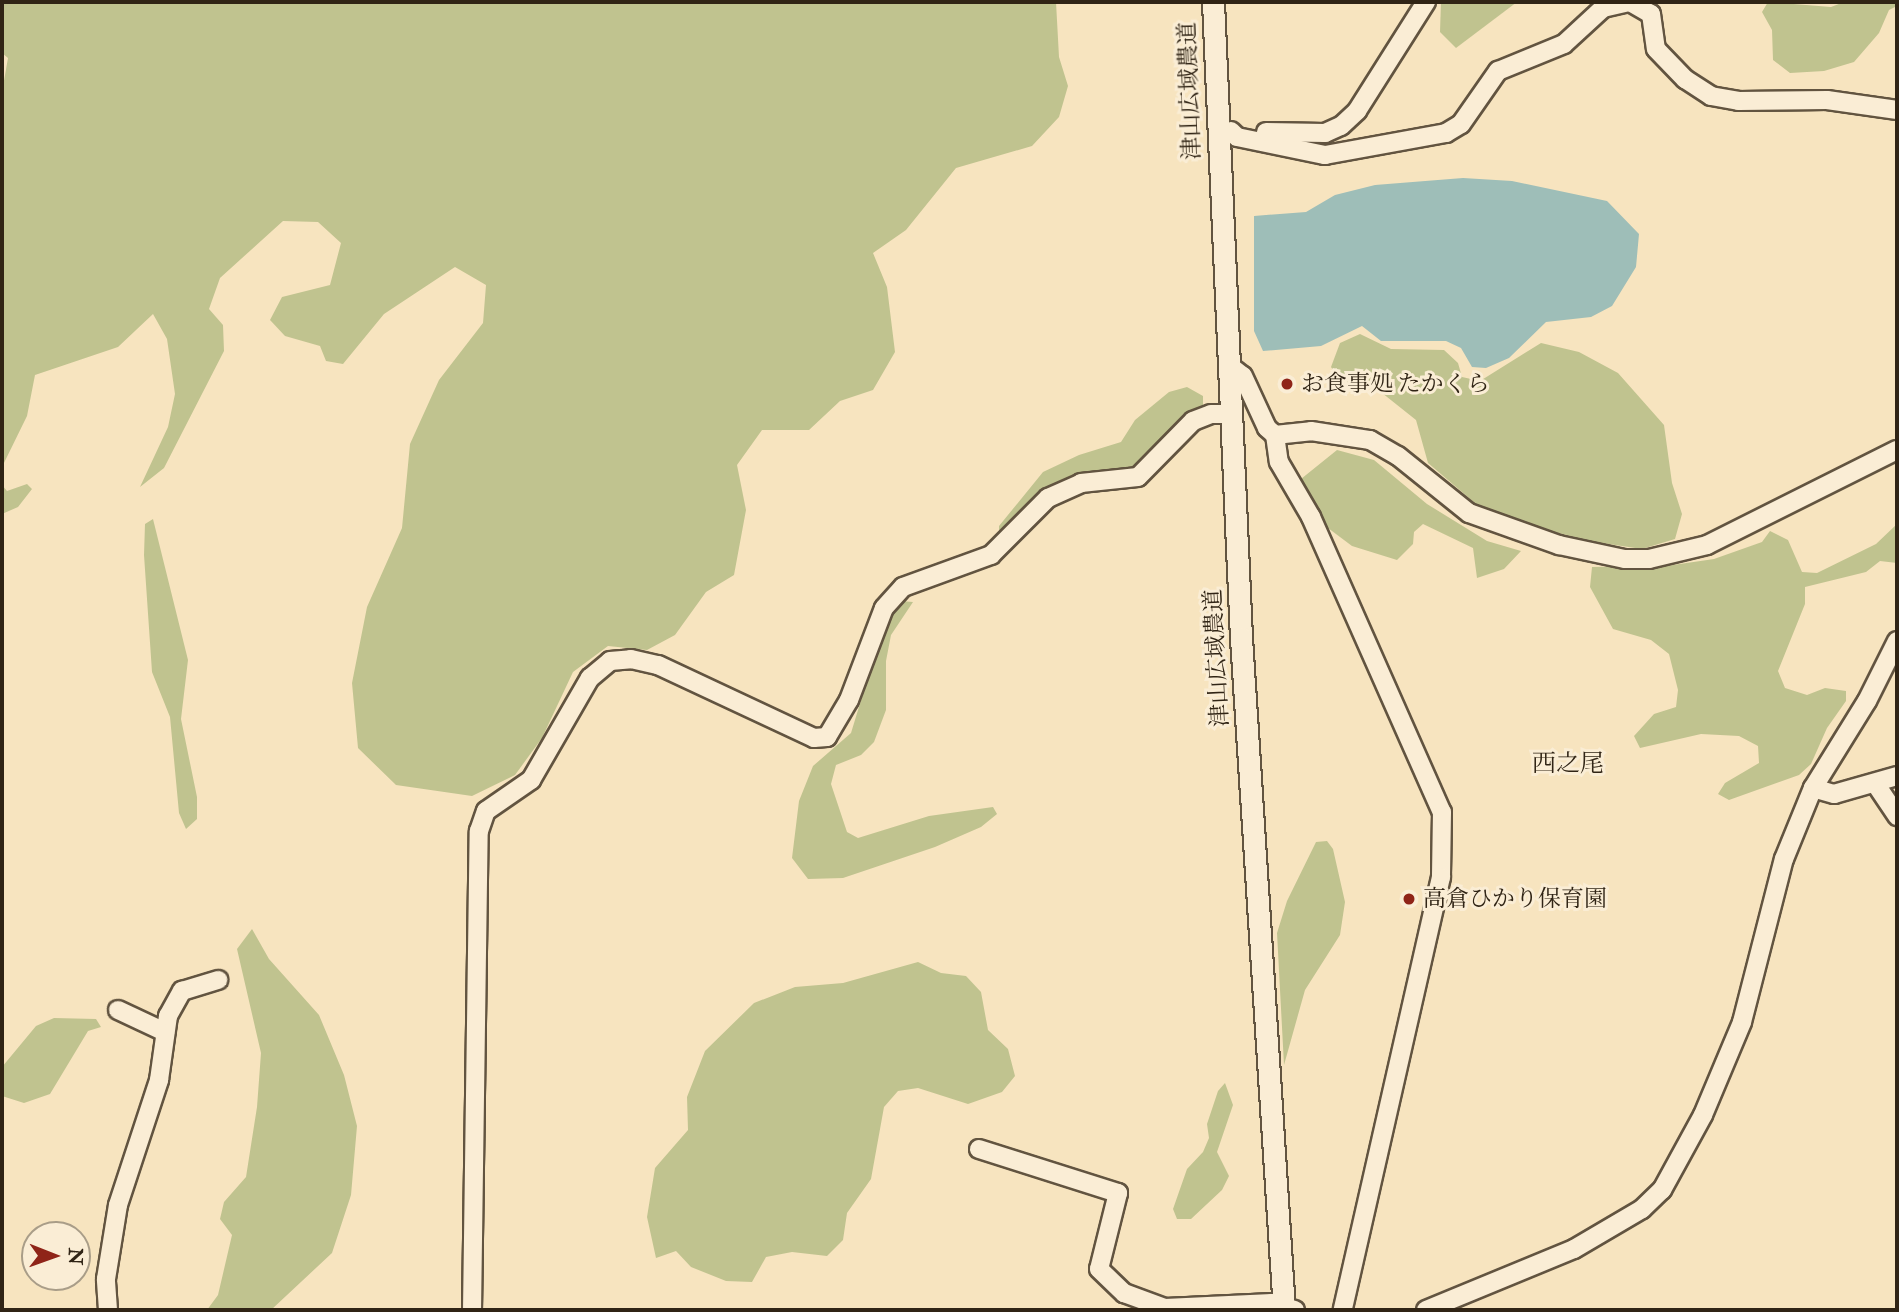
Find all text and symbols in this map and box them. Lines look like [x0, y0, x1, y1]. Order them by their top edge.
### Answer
street label: 津山広域農道 [1174, 22, 1206, 160]
place label: お食事処 たかくら [1301, 370, 1490, 398]
marker: お食事処 たかくら [1279, 376, 1295, 392]
street label: 津山広域農道 [1200, 588, 1234, 728]
district label: 西之尾 [1532, 750, 1604, 778]
place label: 高倉ひかり保育園 [1423, 885, 1607, 913]
marker: 高倉ひかり保育園 [1401, 891, 1417, 907]
north arrow [21, 1221, 91, 1291]
text: N [63, 1248, 87, 1265]

